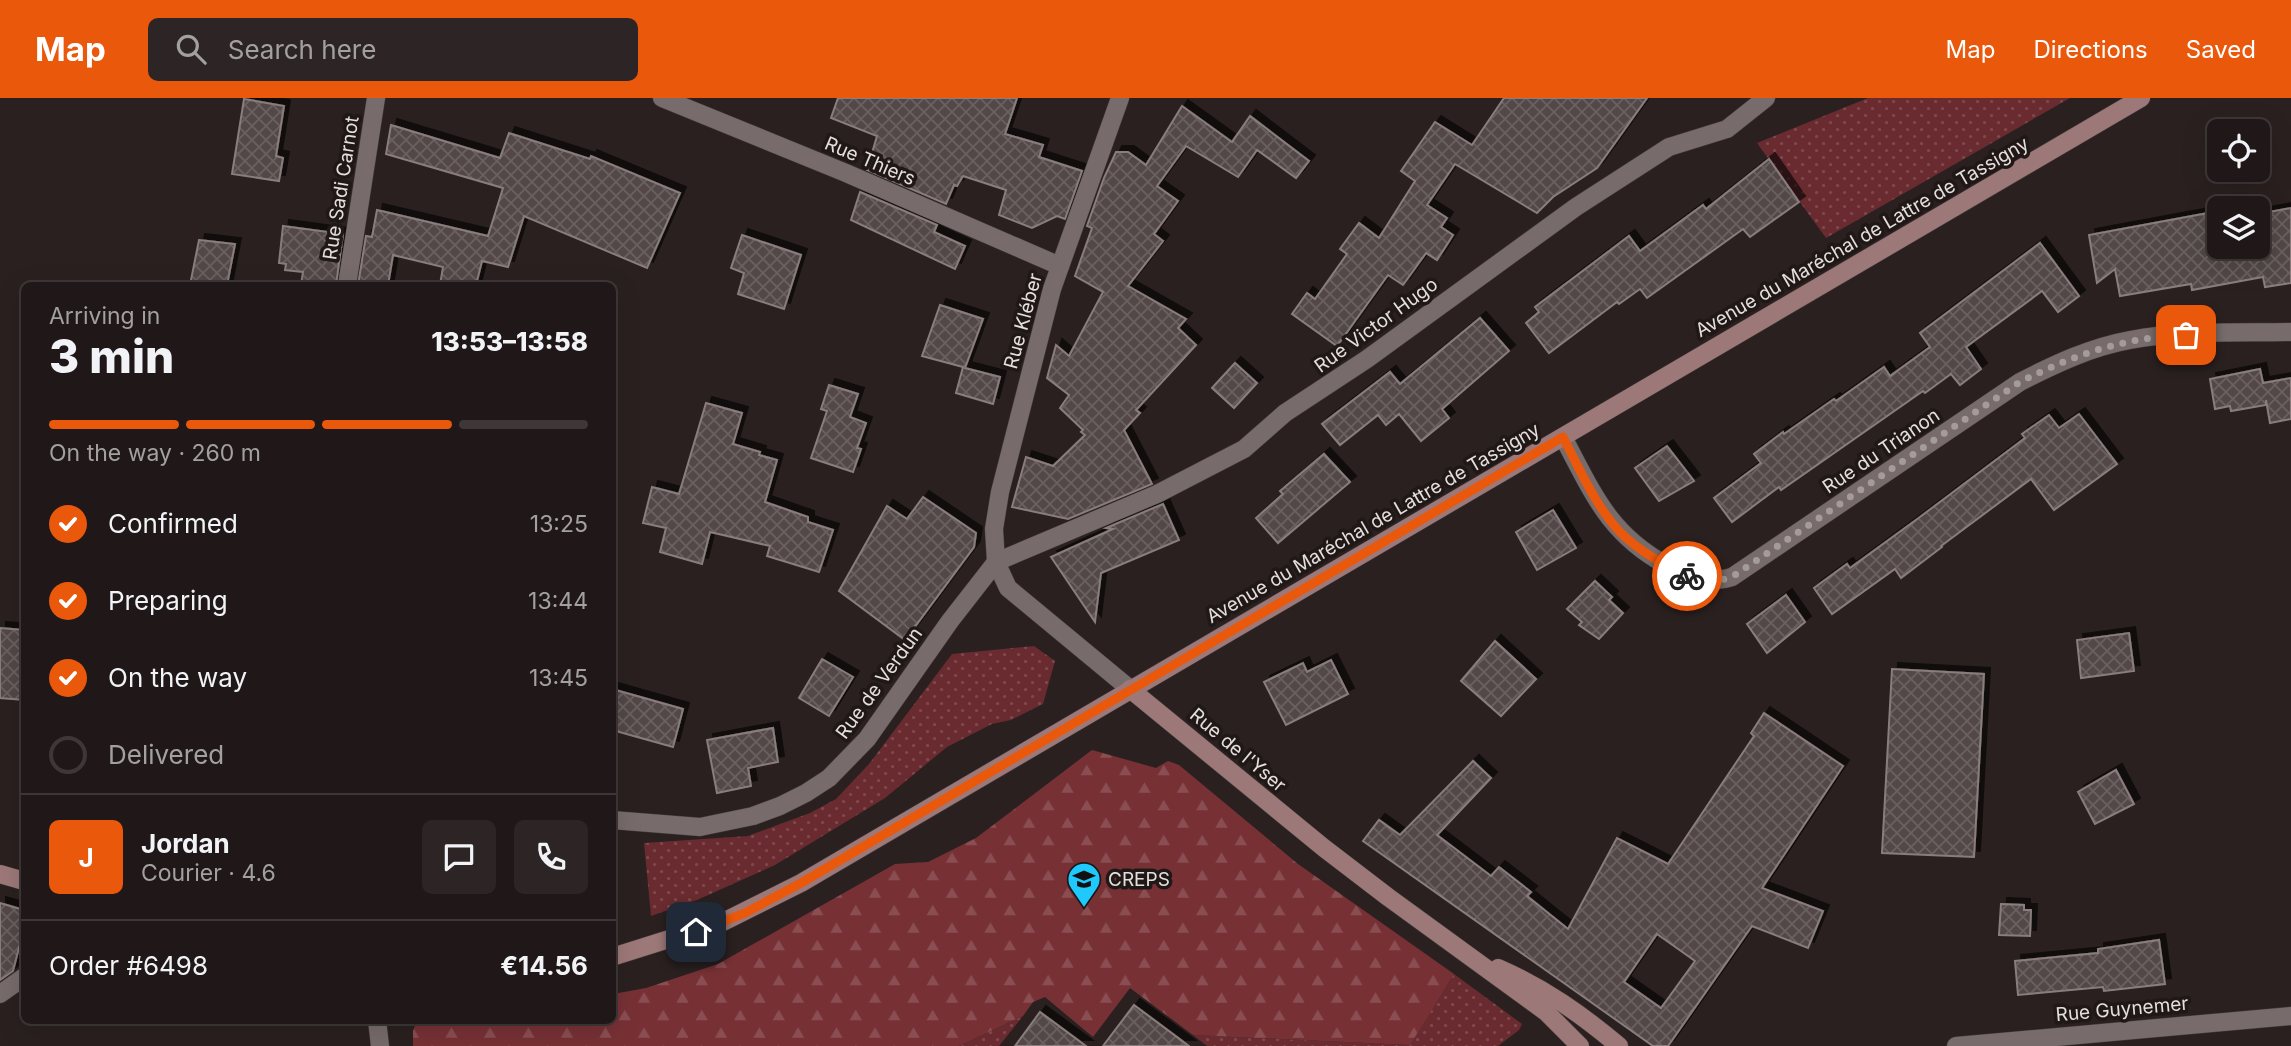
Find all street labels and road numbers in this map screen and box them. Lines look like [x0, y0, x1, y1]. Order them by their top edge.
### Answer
street label: Rue Sadi Carnot [318, 115, 364, 261]
street label: Rue Thiers [821, 132, 919, 190]
street label: Avenue du Maréchal de Lattre de Tassigny [1691, 132, 2033, 342]
street label: Rue Kléber [999, 271, 1047, 371]
street label: Rue Victor Hugo [1310, 273, 1442, 377]
street label: Rue du Trianon [1818, 403, 1944, 499]
street label: Avenue du Maréchal de Lattre de Tassigny [1202, 418, 1544, 628]
street label: Rue de Verdun [831, 623, 927, 743]
street label: Rue de l'Yser [1185, 703, 1291, 797]
street label: Rue Guynemer [2055, 992, 2189, 1026]

